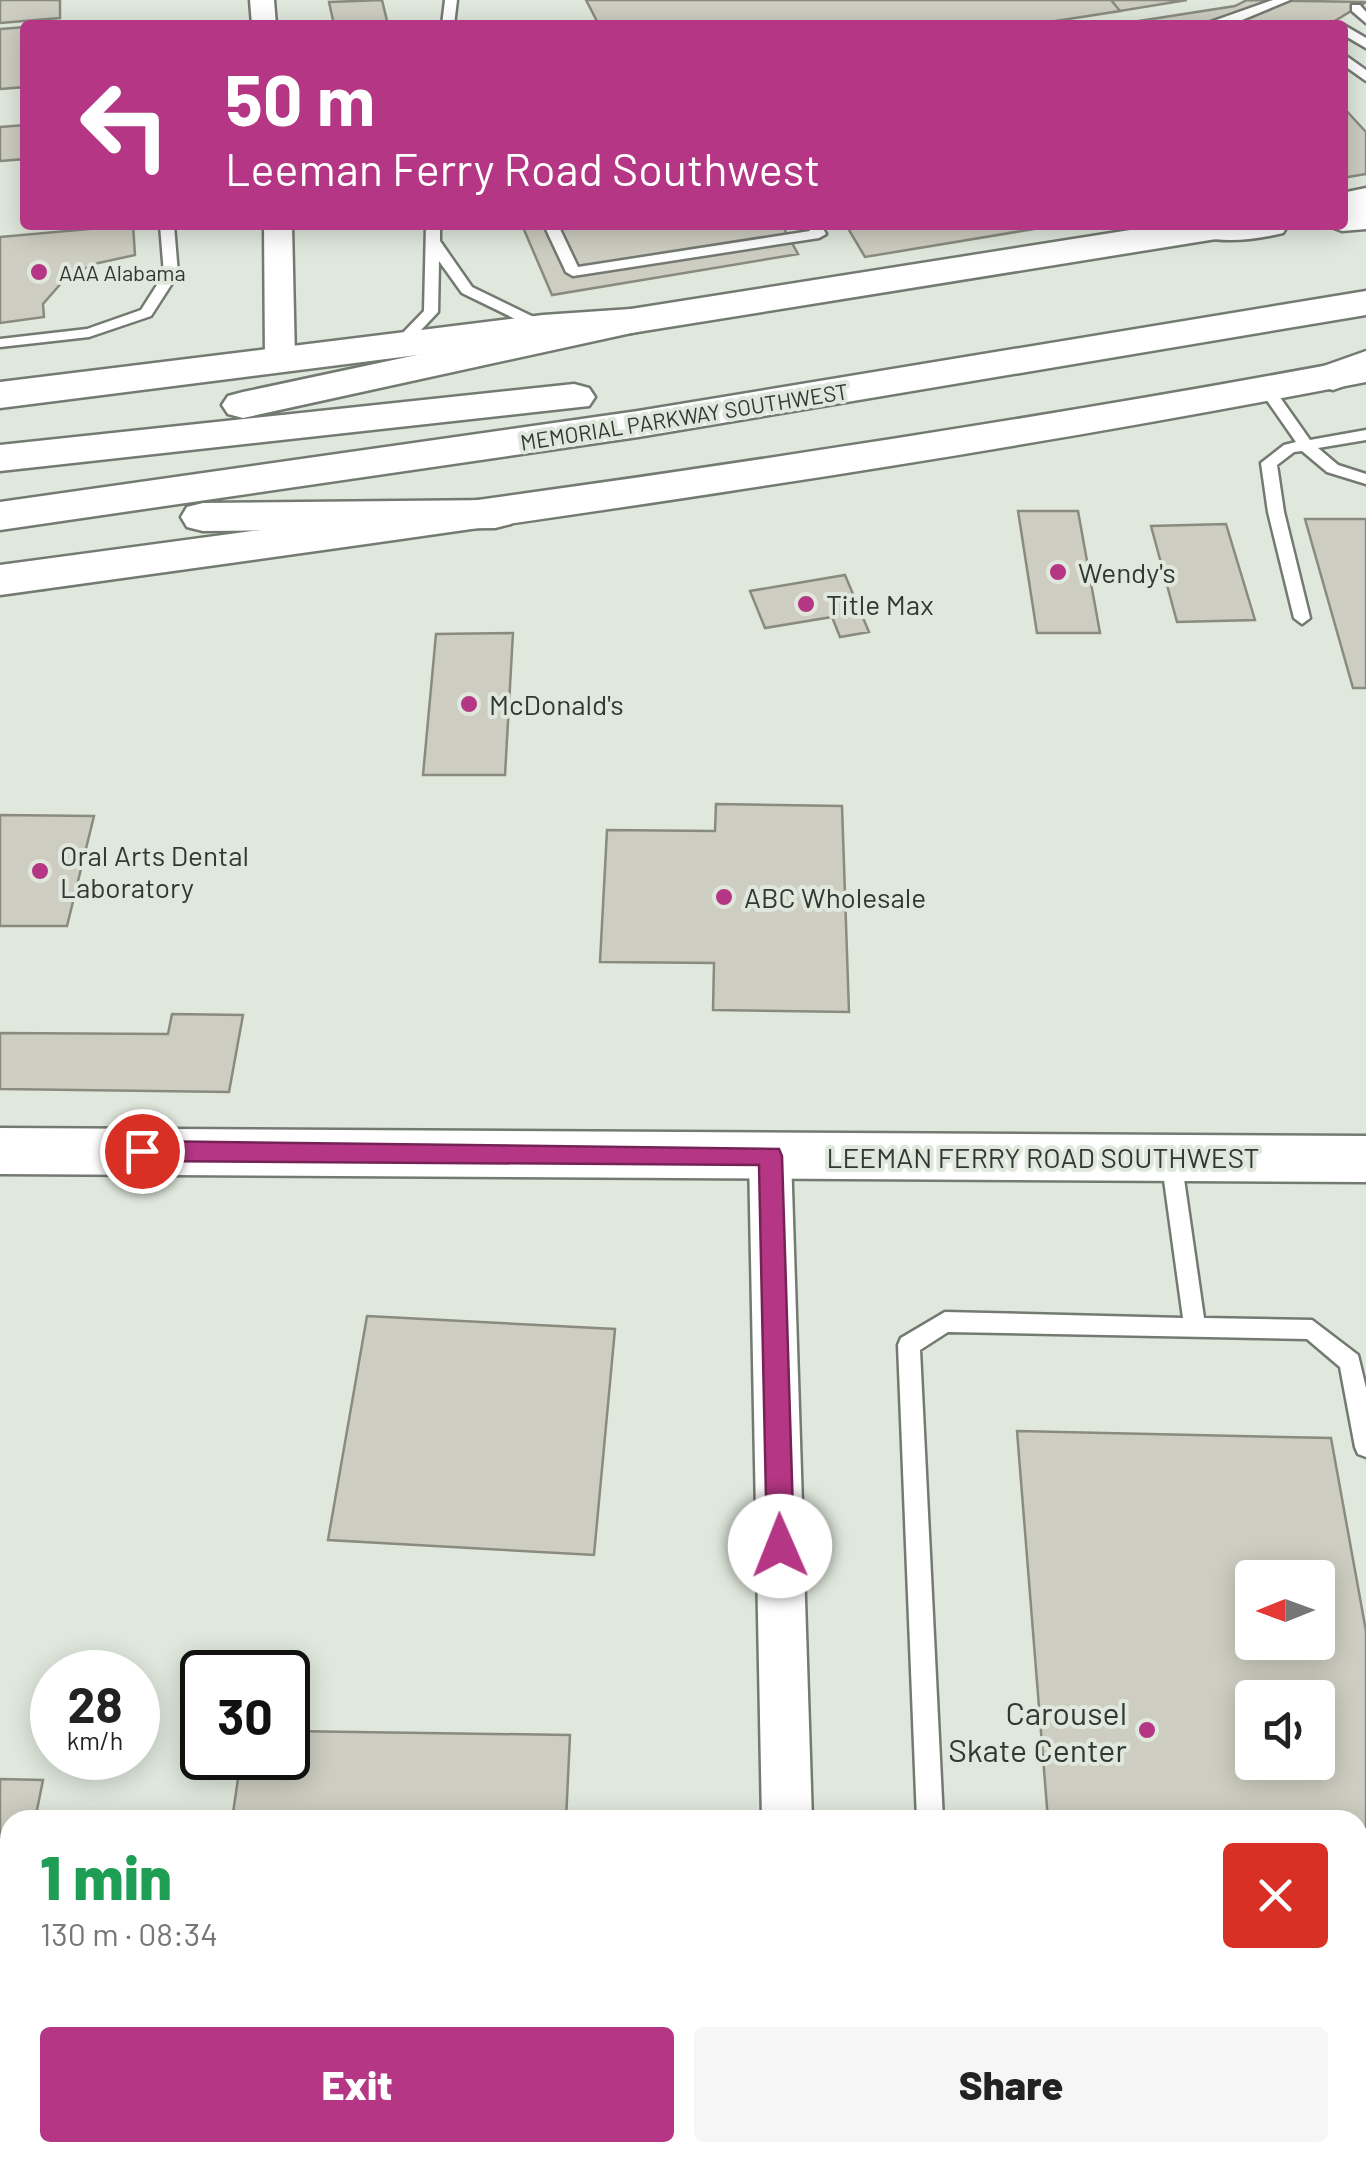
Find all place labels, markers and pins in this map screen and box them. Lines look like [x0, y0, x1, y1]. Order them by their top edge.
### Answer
place label: AAA Alabama [59, 259, 186, 285]
marker: AAA Alabama [28, 261, 50, 283]
place label: Wendy's [1078, 555, 1176, 589]
marker: Wendy's [1047, 561, 1069, 583]
place label: Title Max [826, 587, 934, 621]
marker: Title Max [795, 593, 817, 615]
place label: McDonald's [489, 687, 624, 721]
marker: McDonald's [458, 693, 480, 715]
place label: Oral Arts Dental Laboratory [60, 838, 249, 904]
marker: Oral Arts Dental Laboratory [29, 860, 51, 882]
place label: ABC Wholesale [744, 880, 926, 914]
marker: ABC Wholesale [713, 886, 735, 908]
pin [100, 1109, 185, 1194]
place label: Carousel Skate Center [948, 1693, 1127, 1768]
marker: Carousel Skate Center [1136, 1719, 1158, 1741]

